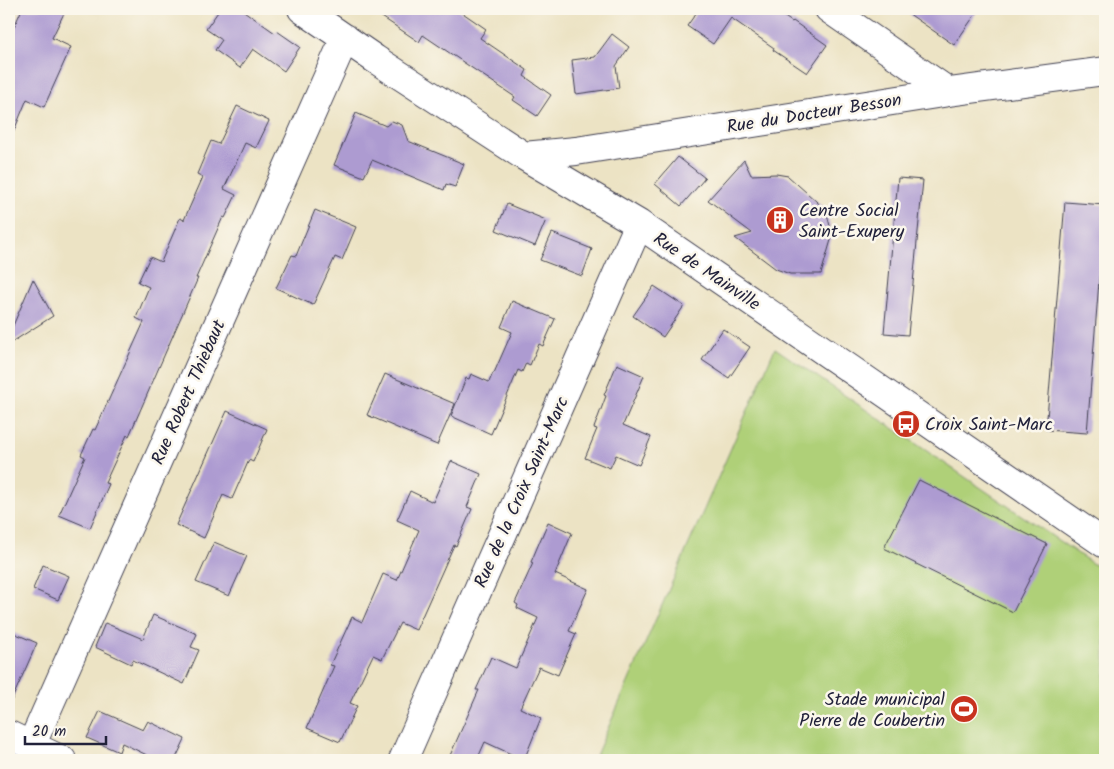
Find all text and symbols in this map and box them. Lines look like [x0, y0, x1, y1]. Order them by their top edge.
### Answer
street label: Rue du Docteur Besson [725, 86, 904, 143]
place label: Centre Social Saint-Exupery [799, 197, 905, 247]
building icon: Centre Social Saint-Exupery [765, 205, 795, 235]
street label: Rue de Mainville [647, 226, 766, 319]
street label: Rue Robert Thiebaut [144, 315, 235, 470]
street label: Rue de la Croix Saint-Marc [467, 392, 578, 593]
bus stop icon: Croix Saint-Marc [891, 409, 921, 439]
place label: Croix Saint-Marc [925, 411, 1053, 440]
place label: Stade municipal Pierre de Coubertin [799, 686, 946, 736]
sports icon: Stade municipal Pierre de Coubertin [949, 694, 979, 724]
scale bar [25, 714, 106, 746]
text: 20 m [32, 720, 66, 744]

